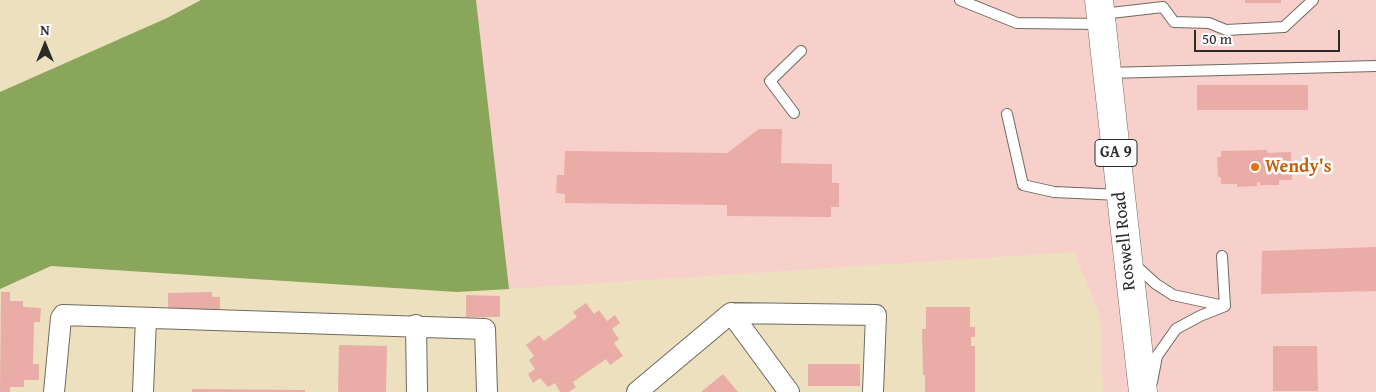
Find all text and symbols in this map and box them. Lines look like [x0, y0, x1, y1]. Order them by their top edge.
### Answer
north arrow [20, 20, 70, 70]
text: N [40, 20, 50, 40]
scale bar [1196, 20, 1342, 52]
text: 50 m [1202, 28, 1232, 49]
road number: GA 9 [1095, 140, 1137, 167]
place label: Wendy's [1265, 156, 1331, 178]
marker: Wendy's [1249, 161, 1261, 173]
street label: Roswell Road [1109, 190, 1141, 292]

